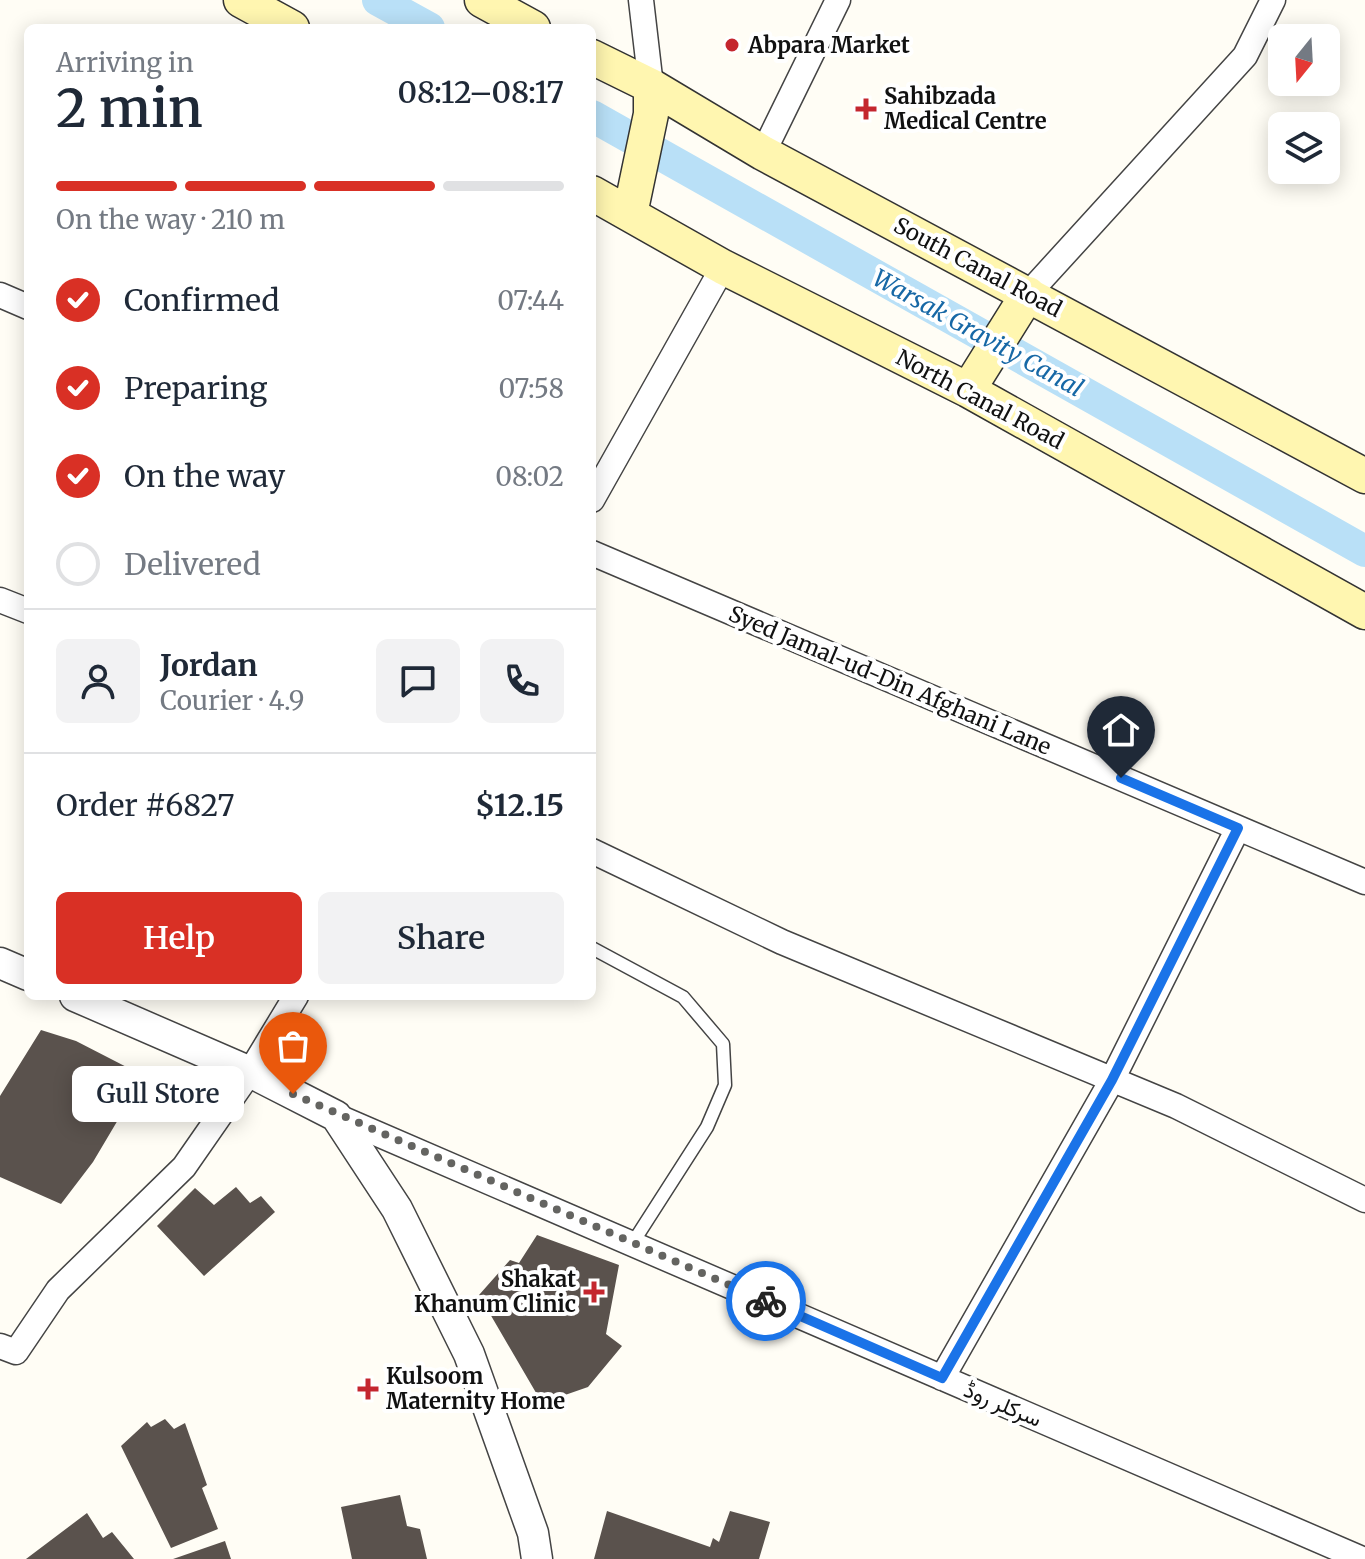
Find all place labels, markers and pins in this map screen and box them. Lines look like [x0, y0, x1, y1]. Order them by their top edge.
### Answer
place label: Abpara Market [747, 31, 910, 59]
marker: Abpara Market [723, 36, 741, 54]
place label: Sahibzada Medical Centre [884, 82, 1047, 135]
marker: Sahibzada Medical Centre [855, 98, 877, 120]
pin [1087, 696, 1155, 778]
pin [259, 1012, 327, 1094]
callout: Gull Store [73, 1066, 245, 1122]
place label: Shakat Khanum Clinic [414, 1265, 576, 1318]
marker: Shakat Khanum Clinic [583, 1281, 605, 1303]
place label: Kulsoom Maternity Home [386, 1362, 565, 1415]
marker: Kulsoom Maternity Home [357, 1378, 379, 1400]

